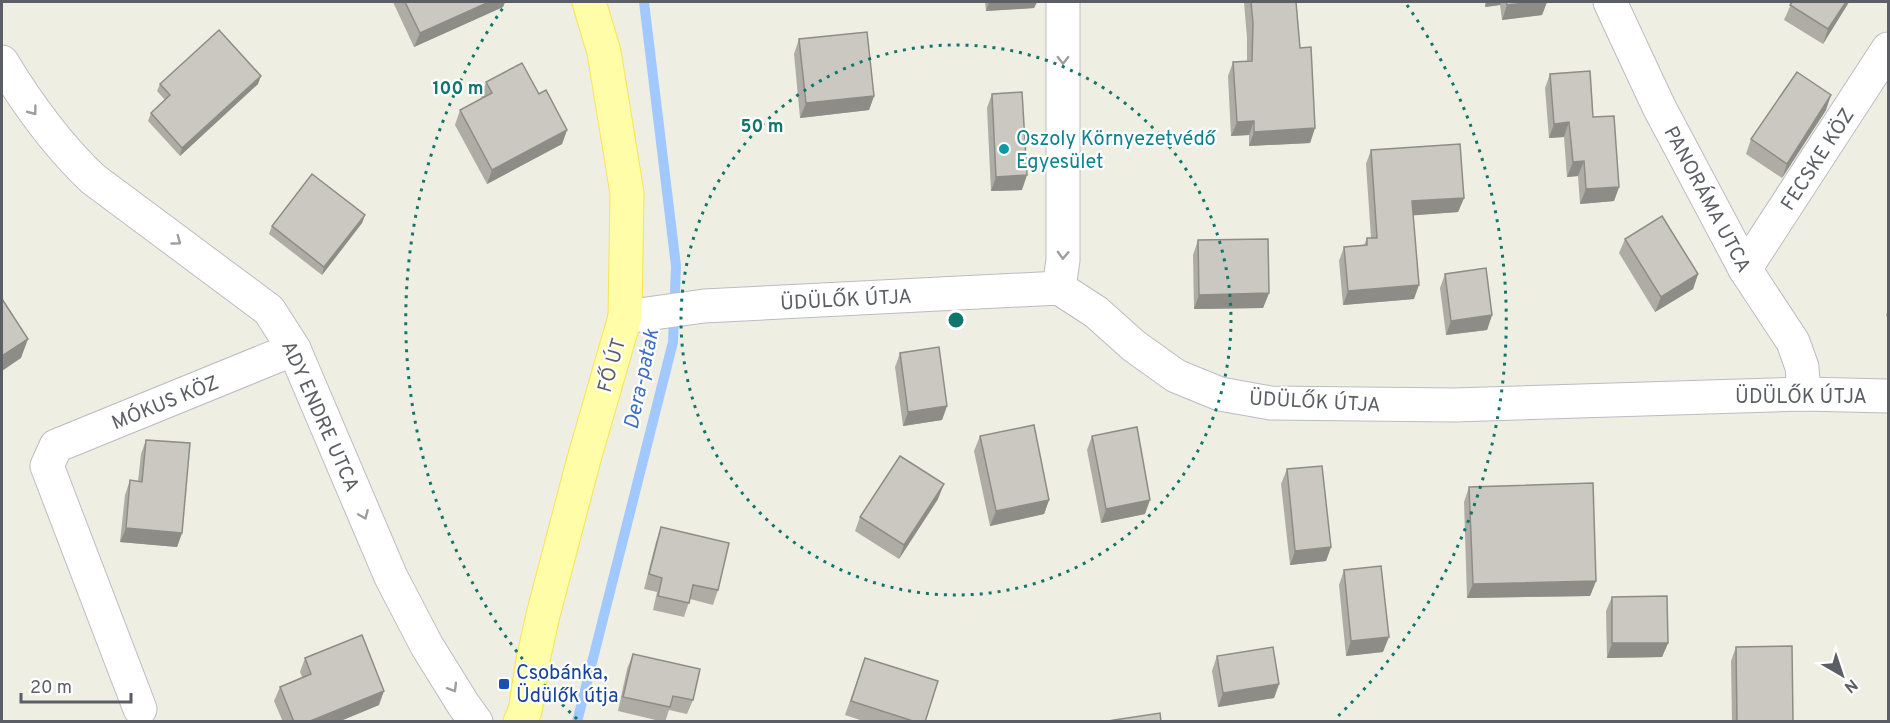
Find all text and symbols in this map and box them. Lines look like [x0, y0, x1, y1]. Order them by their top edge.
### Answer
one-way arrow [1057, 55, 1069, 64]
text: 100 m [432, 78, 484, 101]
street label: FECSKE KÖZ [1775, 103, 1861, 216]
one-way arrow [26, 104, 37, 115]
text: 50 m [740, 116, 784, 139]
street label: PANORÁMA UTCA [1657, 121, 1758, 278]
place label: Oszoly Környezetvédő Egyesület [1016, 127, 1217, 176]
marker: Oszoly Környezetvédő Egyesület [997, 142, 1011, 156]
one-way arrow [170, 234, 181, 245]
one-way arrow [1057, 250, 1069, 259]
street label: ÜDÜLŐK ÚTJA [780, 283, 913, 317]
centre of rings [946, 310, 966, 330]
water label: Dera-patak [619, 326, 666, 432]
street label: FŐ ÚT [591, 335, 633, 396]
street label: ADY ENDRE UTCA [274, 337, 364, 496]
street label: MÓKUS KÖZ [108, 369, 223, 437]
street label: ÜDÜLŐK ÚTJA [1735, 383, 1867, 411]
street label: ÜDÜLŐK ÚTJA [1248, 385, 1381, 419]
one-way arrow [357, 508, 369, 519]
north arrow [1812, 645, 1872, 705]
place label: Csobánka, Üdülők útja [516, 661, 618, 710]
scale bar [21, 666, 130, 704]
text: N [1839, 674, 1861, 696]
text: 20 m [30, 677, 72, 700]
marker: Csobánka, Üdülők útja [497, 677, 511, 691]
one-way arrow [446, 682, 457, 692]

